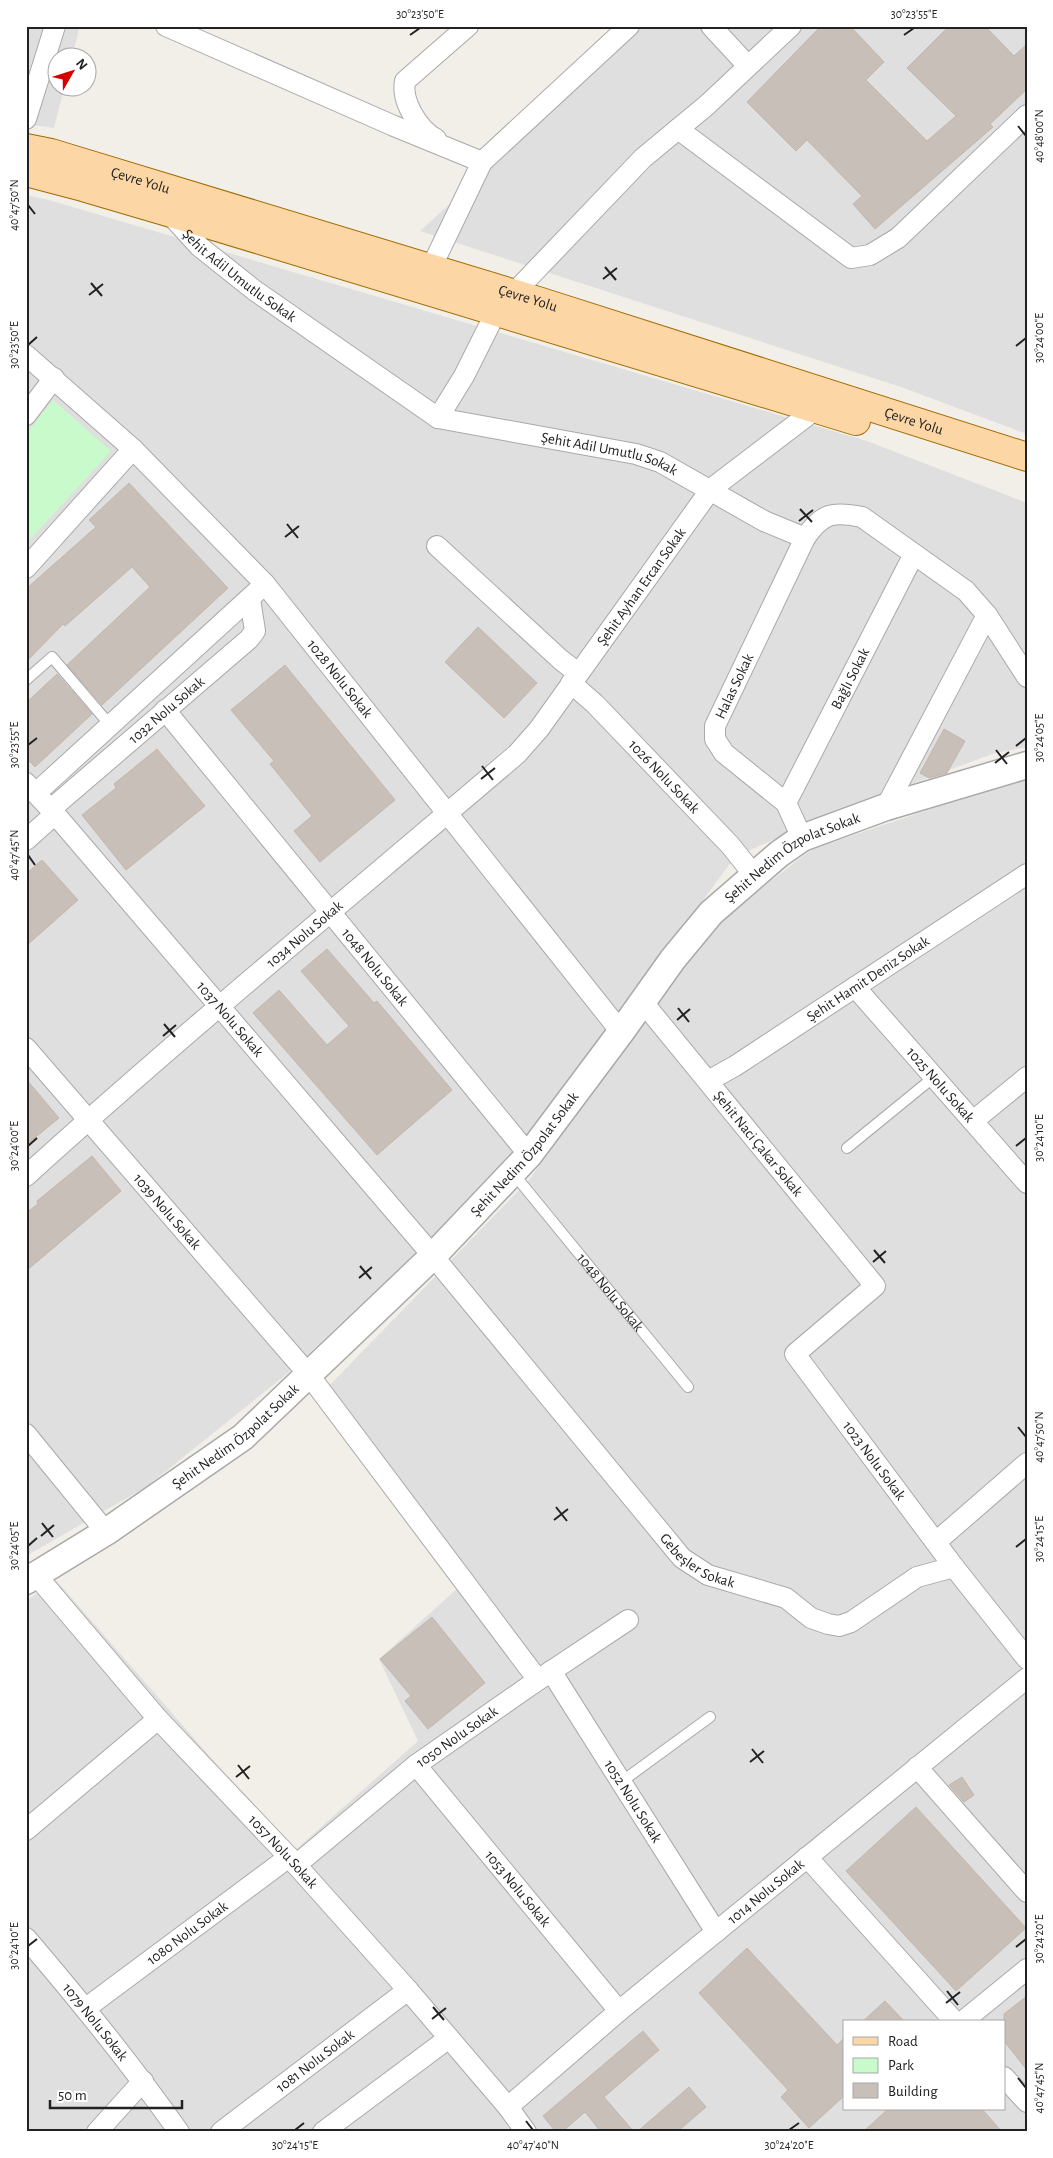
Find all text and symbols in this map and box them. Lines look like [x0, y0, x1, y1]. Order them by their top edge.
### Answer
text: 30°23'50"E [396, 8, 444, 20]
text: 30°23'55"E [891, 8, 937, 20]
north arrow [48, 48, 98, 98]
text: N [73, 56, 90, 73]
text: 40°48'00"N [1033, 109, 1045, 163]
street label: Çevre Yolu [109, 164, 172, 196]
text: 40°47'50"N [8, 179, 20, 231]
street label: Şehit Adil Umutlu Sokak [180, 226, 299, 325]
street label: Çevre Yolu [497, 282, 560, 314]
text: 30°24'00"E [1033, 313, 1045, 363]
text: 30°23'50"E [8, 321, 20, 369]
street label: Çevre Yolu [883, 405, 945, 437]
street label: Şehit Adil Umutlu Sokak [540, 429, 680, 478]
street label: Şehit Ayhan Ercan Sokak [594, 525, 688, 648]
street label: 1028 Nolu Sokak [305, 637, 376, 721]
street label: Bağlı Sokak [828, 645, 872, 712]
street label: Halas Sokak [712, 651, 756, 721]
street label: 1032 Nolu Sokak [126, 673, 207, 746]
text: 30°24'05"E [1033, 714, 1045, 762]
text: 30°23'55"E [8, 722, 20, 768]
street label: 1026 Nolu Sokak [626, 737, 703, 816]
street label: Şehit Nedim Özpolat Sokak [722, 810, 862, 905]
text: 40°47'45"N [8, 830, 20, 880]
street label: 1034 Nolu Sokak [264, 897, 346, 970]
street label: 1048 Nolu Sokak [339, 925, 411, 1009]
street label: Şehit Hamit Deniz Sokak [804, 933, 932, 1024]
street label: 1037 Nolu Sokak [194, 978, 266, 1059]
street label: 1025 Nolu Sokak [904, 1044, 978, 1125]
street label: Şehit Naci Çakar Sokak [711, 1088, 806, 1199]
street label: Şehit Nedim Özpolat Sokak [467, 1089, 581, 1219]
text: 30°24'10"E [1033, 1114, 1045, 1162]
text: 30°24'00"E [8, 1121, 20, 1171]
street label: 1039 Nolu Sokak [131, 1171, 204, 1252]
street label: 1048 Nolu Sokak [574, 1250, 647, 1334]
street label: Şehit Nedim Özpolat Sokak [169, 1381, 302, 1491]
text: 40°47'50"N [1033, 1411, 1045, 1463]
street label: 1023 Nolu Sokak [840, 1418, 909, 1503]
text: 30°24'15"E [1033, 1516, 1045, 1562]
text: 30°24'05"E [8, 1522, 20, 1570]
street label: Gebeşler Sokak [657, 1530, 737, 1590]
street label: 1050 Nolu Sokak [413, 1703, 500, 1770]
street label: 1052 Nolu Sokak [602, 1757, 665, 1845]
street label: 1057 Nolu Sokak [246, 1812, 321, 1891]
street label: 1053 Nolu Sokak [482, 1847, 554, 1929]
street label: 1014 Nolu Sokak [725, 1856, 807, 1927]
street label: 1080 Nolu Sokak [144, 1898, 230, 1968]
text: 30°24'20"E [1033, 1914, 1045, 1963]
text: 30°24'10"E [8, 1922, 20, 1970]
street label: 1079 Nolu Sokak [60, 1980, 131, 2064]
legend [843, 2020, 1006, 2110]
street label: 1081 Nolu Sokak [273, 2026, 357, 2095]
text: Road [888, 2034, 918, 2049]
text: Park [888, 2058, 914, 2073]
text: 40°47'45"N [1033, 2063, 1045, 2113]
scale bar [50, 2078, 182, 2110]
text: Building [888, 2084, 938, 2099]
text: 50 m [58, 2088, 87, 2103]
text: 30°24'15"E [272, 2139, 318, 2151]
text: 40°47'40"N [507, 2139, 559, 2151]
text: 30°24'20"E [765, 2139, 814, 2151]

